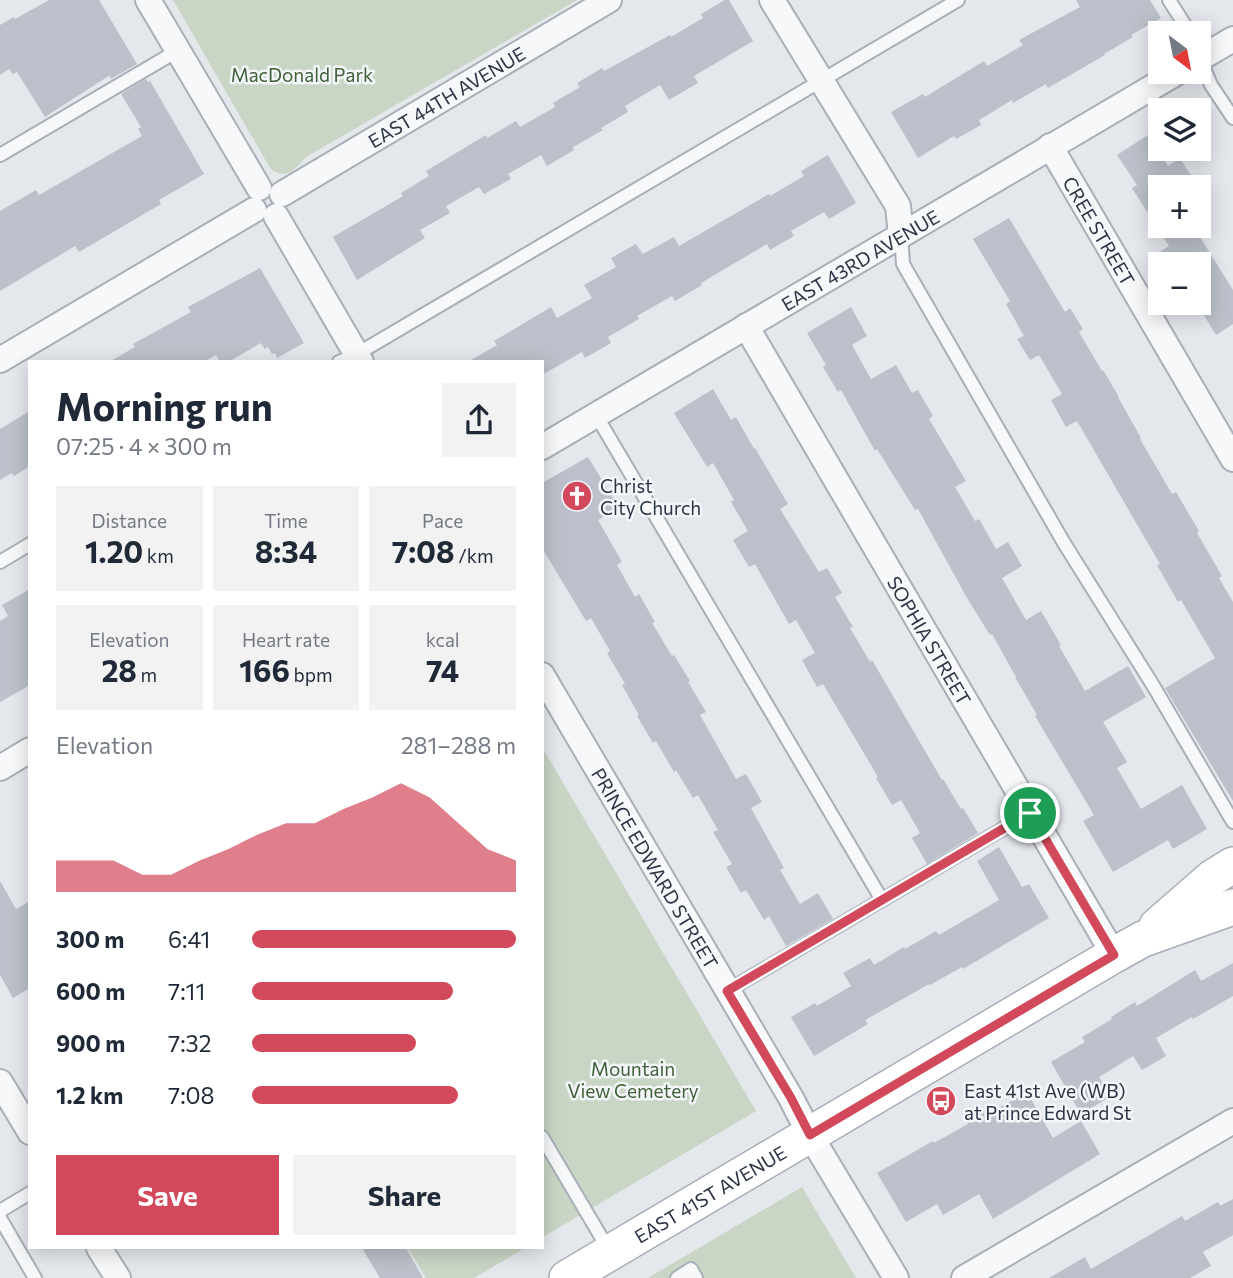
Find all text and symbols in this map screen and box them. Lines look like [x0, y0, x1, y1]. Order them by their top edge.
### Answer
north arrow [1148, 21, 1211, 84]
map controls [1148, 21, 1211, 315]
street label: EAST 44TH AVENUE [364, 41, 529, 152]
park label: MacDonald Park [231, 63, 373, 86]
button: layers [1148, 98, 1211, 161]
street label: CREE STREET [1059, 172, 1140, 289]
button: + [1148, 175, 1211, 238]
street label: EAST 43RD AVENUE [777, 204, 943, 315]
button: − [1148, 252, 1211, 315]
text: Morning run [56, 382, 273, 429]
button: share [442, 383, 516, 457]
text: 07:25 · 4 × 300 m [56, 432, 232, 460]
place label: Christ City Church [600, 474, 701, 519]
church icon: Christ City Church [560, 479, 594, 513]
text: Distance [92, 509, 167, 532]
text: Time [264, 509, 308, 532]
text: Pace [422, 509, 463, 532]
text: 1.20 [85, 532, 143, 569]
text: 8:34 [255, 532, 317, 569]
text: 7:08 [392, 532, 455, 569]
text: km [143, 544, 174, 567]
text: /km [455, 544, 494, 567]
street label: SOPHIA STREET [883, 572, 976, 709]
text: Elevation [89, 628, 169, 651]
text: Heart rate [242, 628, 330, 651]
text: kcal [426, 628, 460, 651]
text: 28 [101, 651, 137, 688]
text: 166 [239, 651, 290, 688]
text: 74 [426, 651, 459, 688]
text: m [137, 663, 157, 686]
text: bpm [290, 663, 333, 686]
text: Elevation [56, 731, 153, 759]
text: 281–288 m [401, 731, 516, 759]
street label: PRINCE EDWARD STREET [588, 763, 724, 973]
pin [1000, 783, 1060, 843]
icon: arrive [1011, 794, 1049, 832]
text: 300 m [56, 925, 124, 953]
text: 6:41 [168, 925, 210, 953]
text: 600 m [56, 977, 125, 1005]
text: 7:11 [168, 977, 205, 1005]
text: 900 m [56, 1029, 125, 1057]
text: 7:32 [168, 1029, 211, 1057]
park label: Mountain View Cemetery [567, 1057, 699, 1102]
place label: East 41st Ave (WB) at Prince Edward St [964, 1079, 1132, 1124]
text: 1.2 km [56, 1081, 123, 1109]
text: 7:08 [168, 1081, 215, 1109]
bus stop icon: East 41st Ave (WB) at Prince Edward St [924, 1084, 958, 1118]
street label: EAST 41ST AVENUE [630, 1140, 790, 1247]
button: Save [56, 1155, 279, 1235]
button: Share [293, 1155, 516, 1235]

